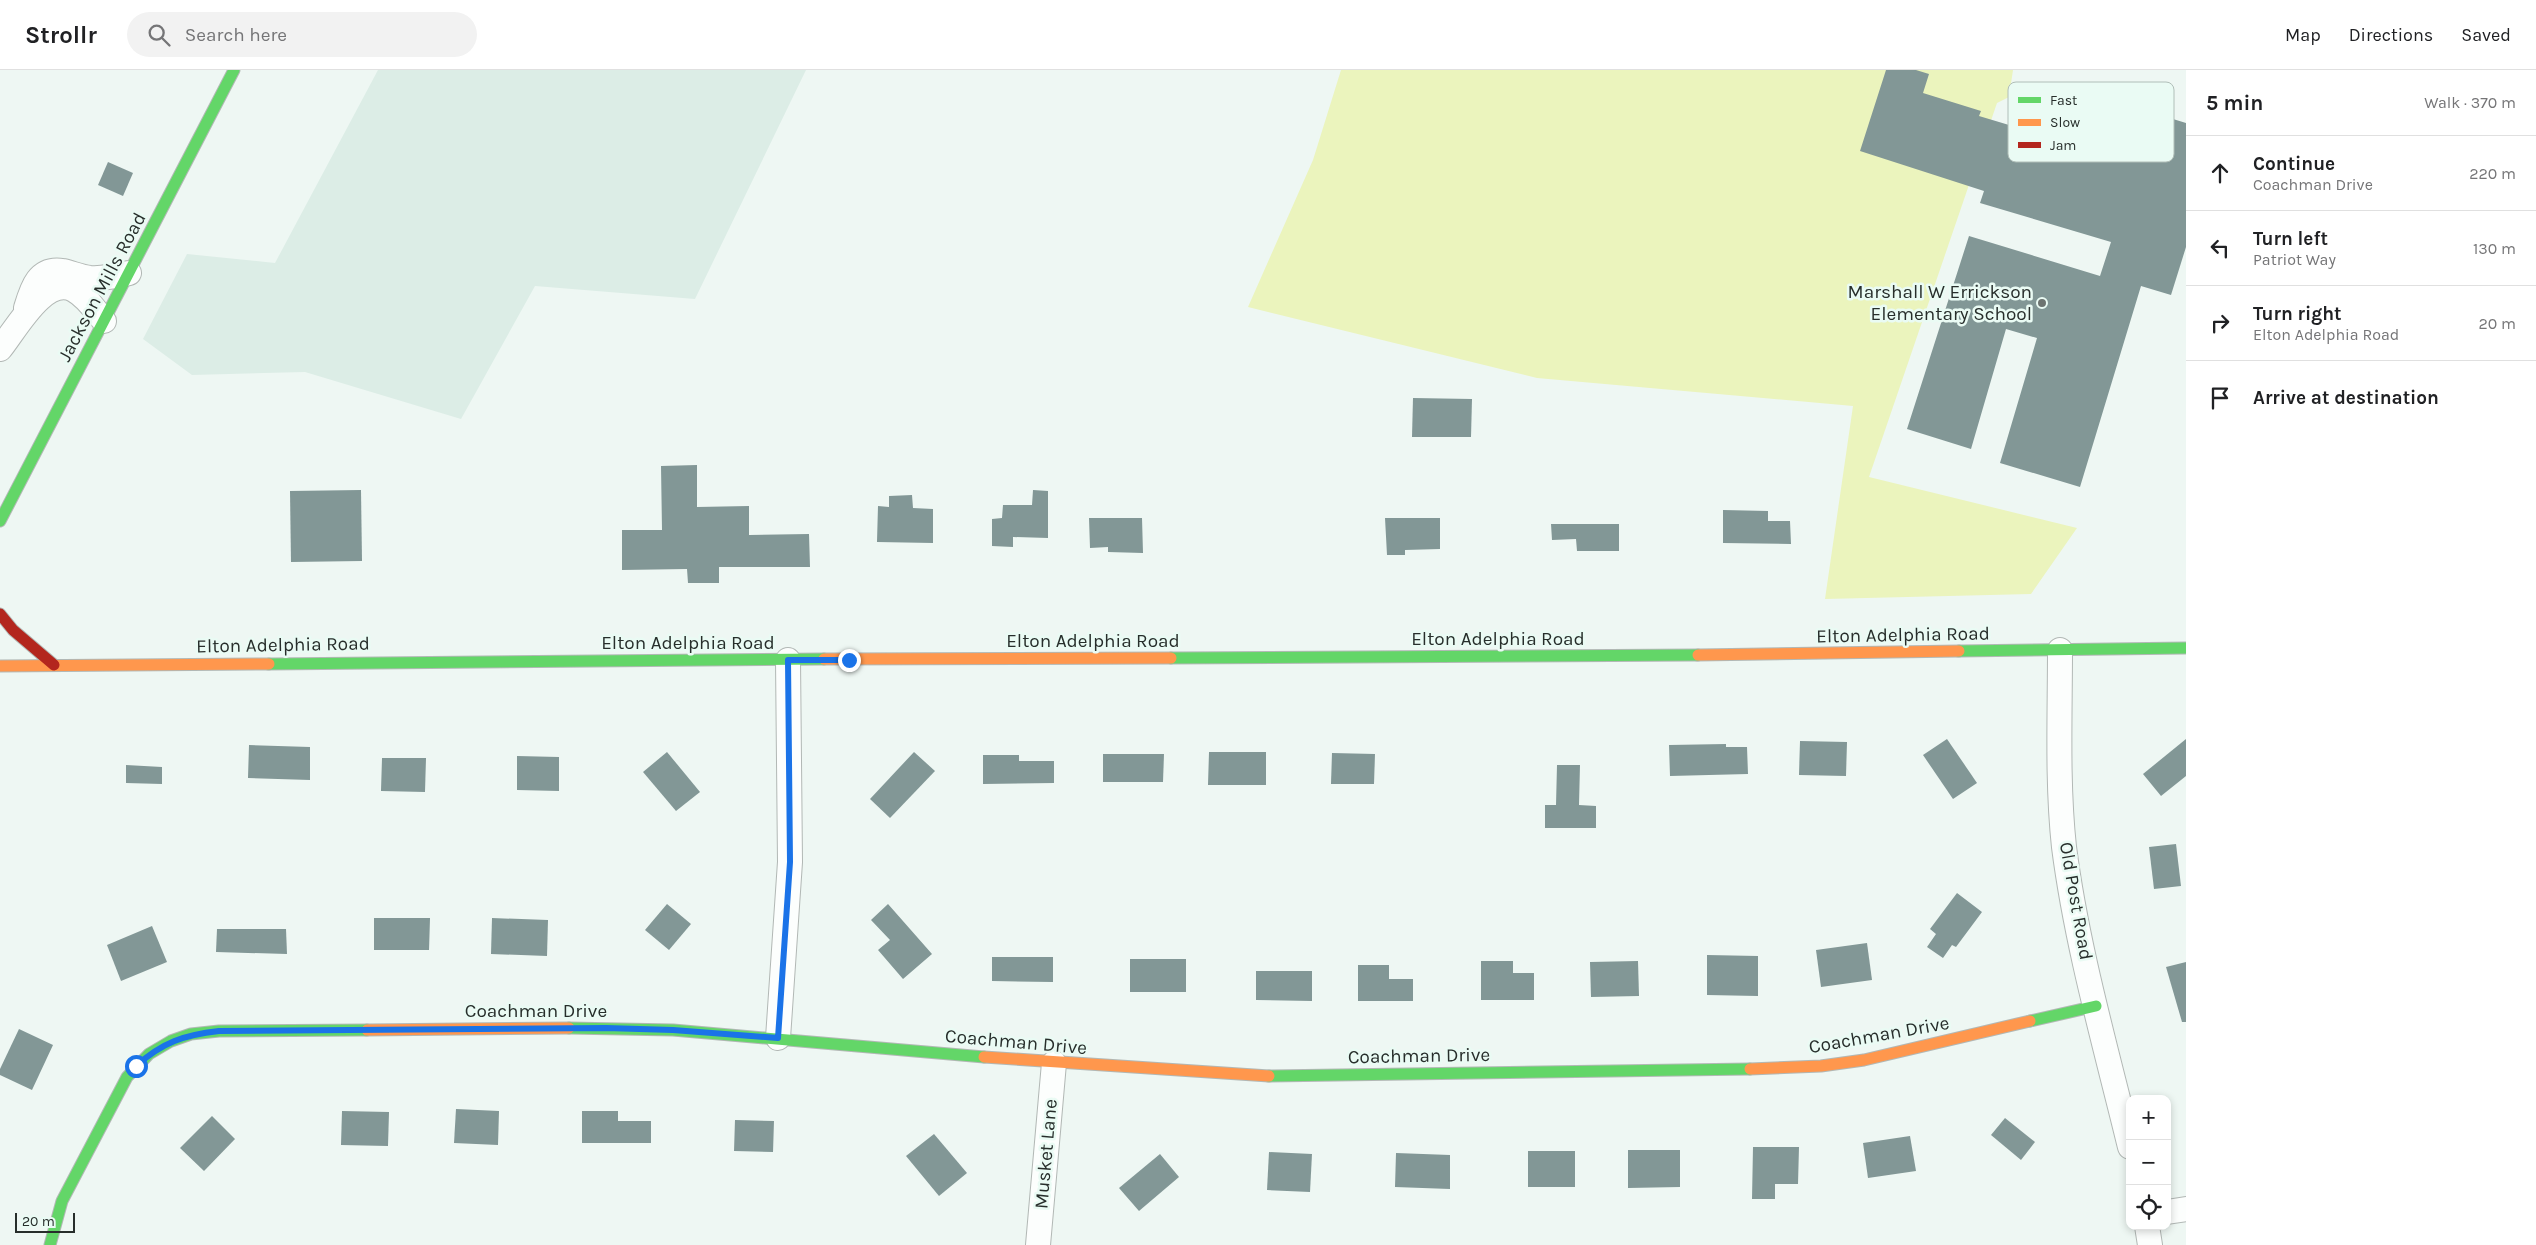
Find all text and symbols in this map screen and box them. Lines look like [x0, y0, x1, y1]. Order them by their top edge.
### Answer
search box [127, 12, 477, 57]
text: Strollr [25, 21, 97, 49]
icon: search [145, 21, 173, 49]
text: Search here [185, 24, 287, 46]
text: Map [2285, 24, 2321, 46]
text: Directions [2349, 24, 2433, 46]
text: Saved [2461, 24, 2511, 46]
legend [2008, 82, 2174, 162]
text: 5 min [2206, 91, 2263, 115]
text: Fast [2050, 92, 2077, 109]
text: Walk · 370 m [2424, 93, 2516, 112]
text: Slow [2050, 114, 2080, 131]
text: Jam [2050, 137, 2076, 154]
text: Continue [2253, 153, 2335, 175]
icon: ahead [2206, 159, 2234, 187]
text: 220 m [2469, 164, 2516, 183]
text: Coachman Drive [2253, 175, 2373, 194]
street label: Jackson Mills Road [53, 209, 151, 365]
text: Turn left [2253, 228, 2328, 250]
icon: left [2206, 234, 2234, 262]
text: 130 m [2473, 239, 2516, 258]
text: Patriot Way [2253, 250, 2336, 269]
place label: Marshall W Errickson Elementary School [1848, 281, 2032, 325]
marker: Marshall W Errickson Elementary School [2036, 297, 2048, 309]
text: Turn right [2253, 303, 2342, 325]
icon: right [2206, 309, 2234, 337]
text: 20 m [2478, 314, 2516, 333]
text: Elton Adelphia Road [2253, 325, 2399, 344]
icon: arrive [2206, 384, 2234, 412]
text: Arrive at destination [2253, 387, 2439, 409]
street label: Elton Adelphia Road [1816, 622, 1990, 648]
street label: Elton Adelphia Road [1411, 628, 1585, 650]
street label: Elton Adelphia Road [1006, 630, 1180, 652]
street label: Elton Adelphia Road [196, 632, 370, 658]
street label: Elton Adelphia Road [601, 632, 775, 654]
route end [838, 649, 861, 672]
street label: Old Post Road [2055, 840, 2097, 962]
street label: Coachman Drive [465, 1000, 607, 1022]
street label: Coachman Drive [1807, 1012, 1951, 1058]
street label: Coachman Drive [944, 1025, 1088, 1059]
street label: Coachman Drive [1348, 1044, 1490, 1068]
route start [125, 1055, 148, 1078]
map controls [2126, 1095, 2171, 1230]
button: + [2126, 1095, 2171, 1140]
street label: Musket Lane [1030, 1098, 1062, 1210]
button: − [2126, 1140, 2171, 1185]
button: locate [2126, 1185, 2171, 1230]
scale bar [15, 1210, 75, 1233]
text: 20 m [22, 1213, 55, 1230]

